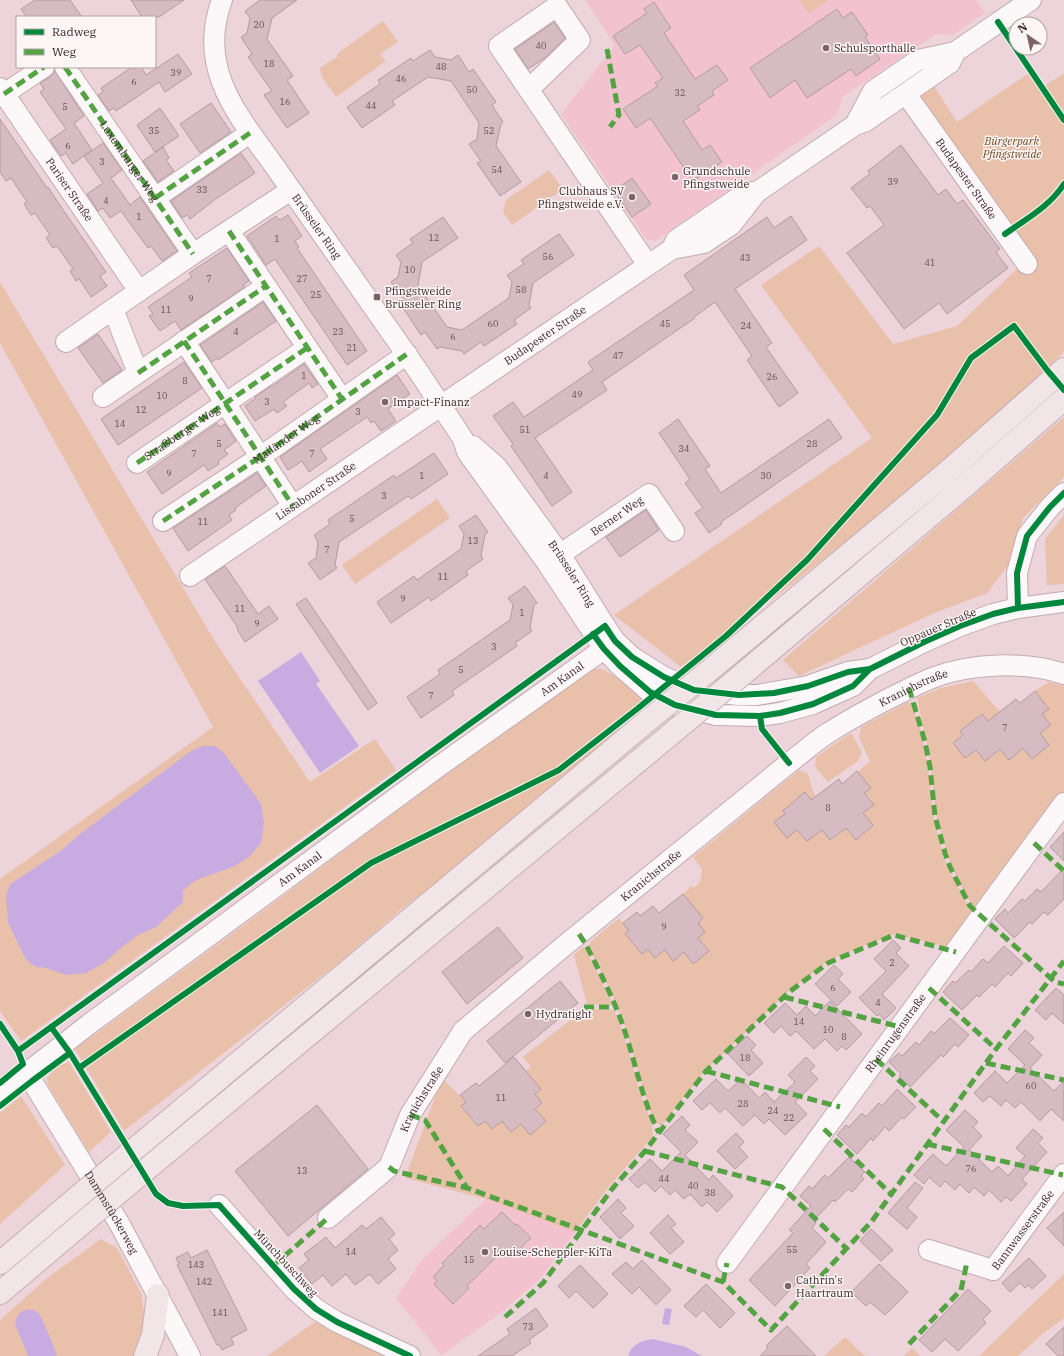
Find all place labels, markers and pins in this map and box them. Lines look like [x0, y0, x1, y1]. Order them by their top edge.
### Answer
place label: Schulsporthalle [834, 41, 916, 55]
marker: Schulsporthalle [821, 43, 831, 53]
place label: Grundschule Pfingstweide [683, 164, 751, 191]
marker: Grundschule Pfingstweide [670, 172, 680, 182]
place label: Clubhaus SV Pfingstweide e.V. [538, 184, 625, 211]
marker: Clubhaus SV Pfingstweide e.V. [627, 192, 637, 202]
place label: Pfingstweide Brüsseler Ring [385, 284, 461, 311]
marker: Pfingstweide Brüsseler Ring [372, 292, 382, 302]
place label: Impact-Finanz [393, 395, 470, 409]
marker: Impact-Finanz [380, 397, 390, 407]
place label: Hydratight [536, 1007, 592, 1021]
marker: Hydratight [523, 1009, 533, 1019]
place label: Louise-Scheppler-KiTa [493, 1245, 612, 1259]
marker: Louise-Scheppler-KiTa [480, 1247, 490, 1257]
place label: Cathrin's Haartraum [796, 1273, 854, 1300]
marker: Cathrin's Haartraum [783, 1281, 793, 1291]

